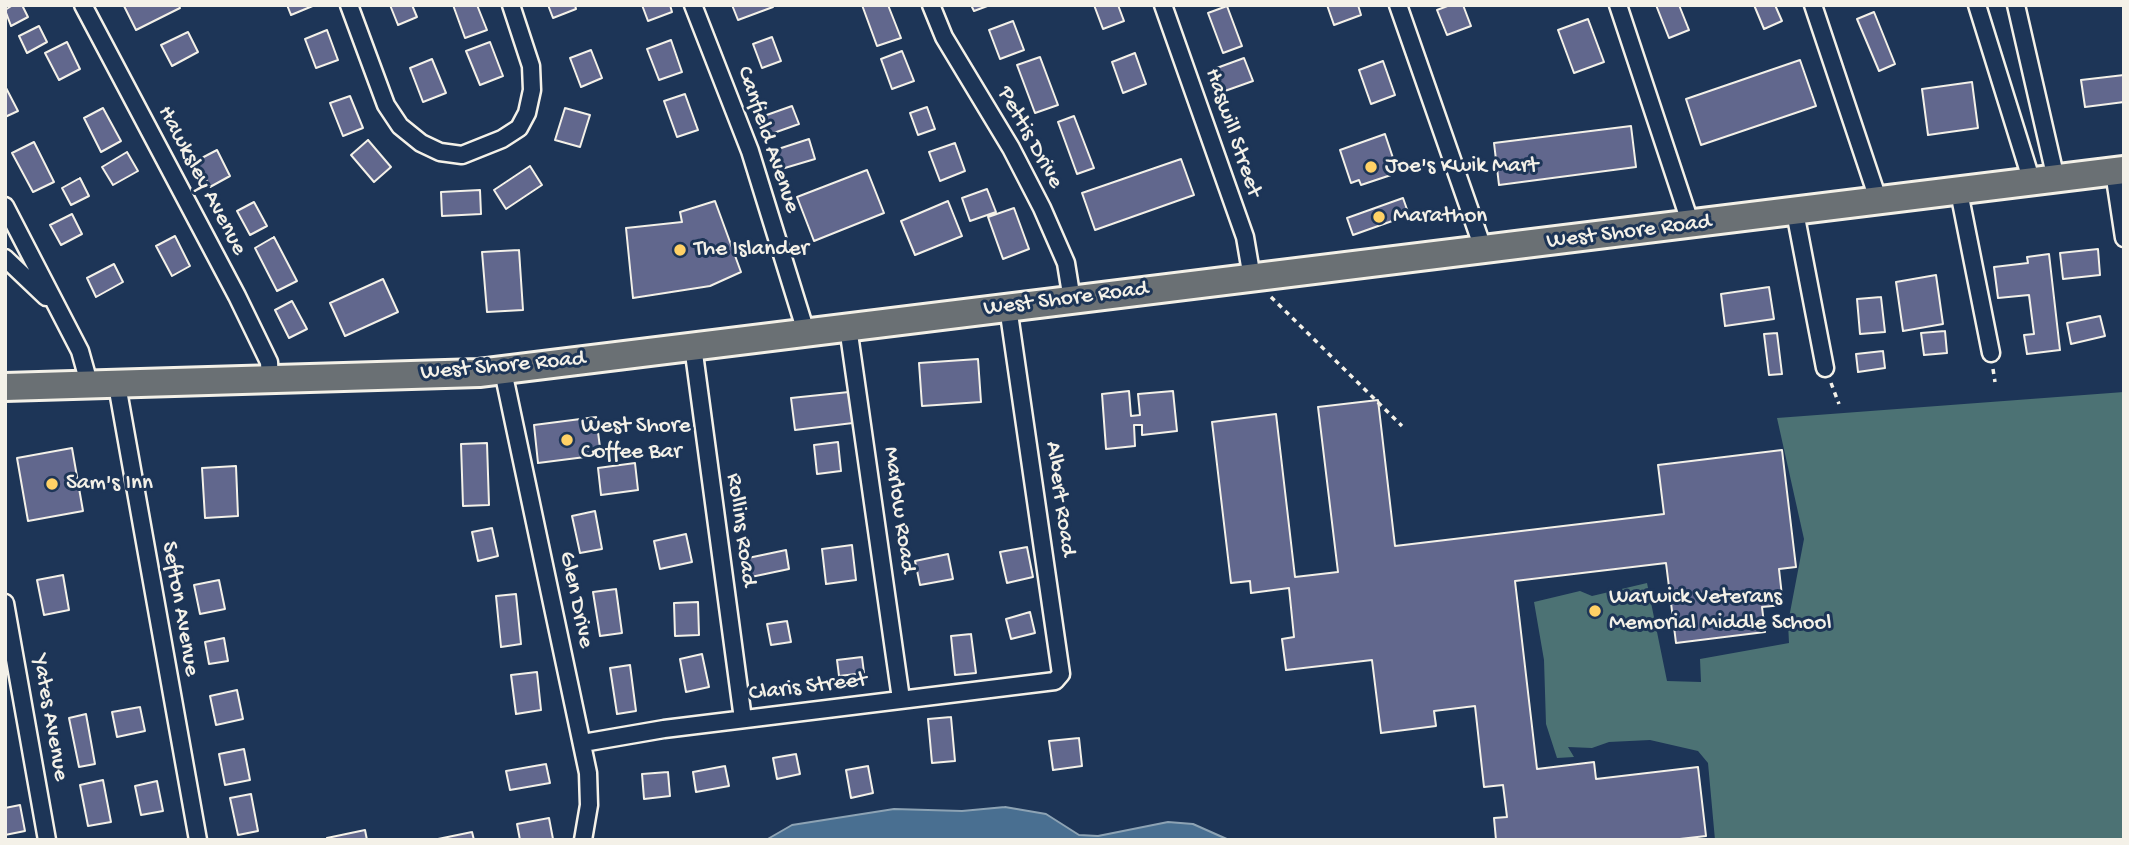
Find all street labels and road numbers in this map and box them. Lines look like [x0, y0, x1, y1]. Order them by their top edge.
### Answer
street label: Canfield Avenue [729, 63, 805, 217]
street label: Haswill Street [1197, 65, 1267, 201]
street label: Pettis Drive [990, 82, 1068, 194]
street label: Hawksley Avenue [150, 102, 252, 260]
street label: West Shore Road [1545, 209, 1713, 257]
street label: West Shore Road [982, 276, 1150, 324]
street label: West Shore Road [419, 346, 587, 388]
street label: Albert Road [1037, 440, 1081, 558]
street label: Marlow Road [875, 445, 921, 575]
street label: Rollins Road [718, 472, 762, 588]
street label: Sefton Avenue [154, 539, 204, 679]
street label: Glen Drive [551, 549, 599, 651]
street label: Yates Avenue [24, 653, 74, 783]
street label: Claris Street [747, 667, 869, 709]

